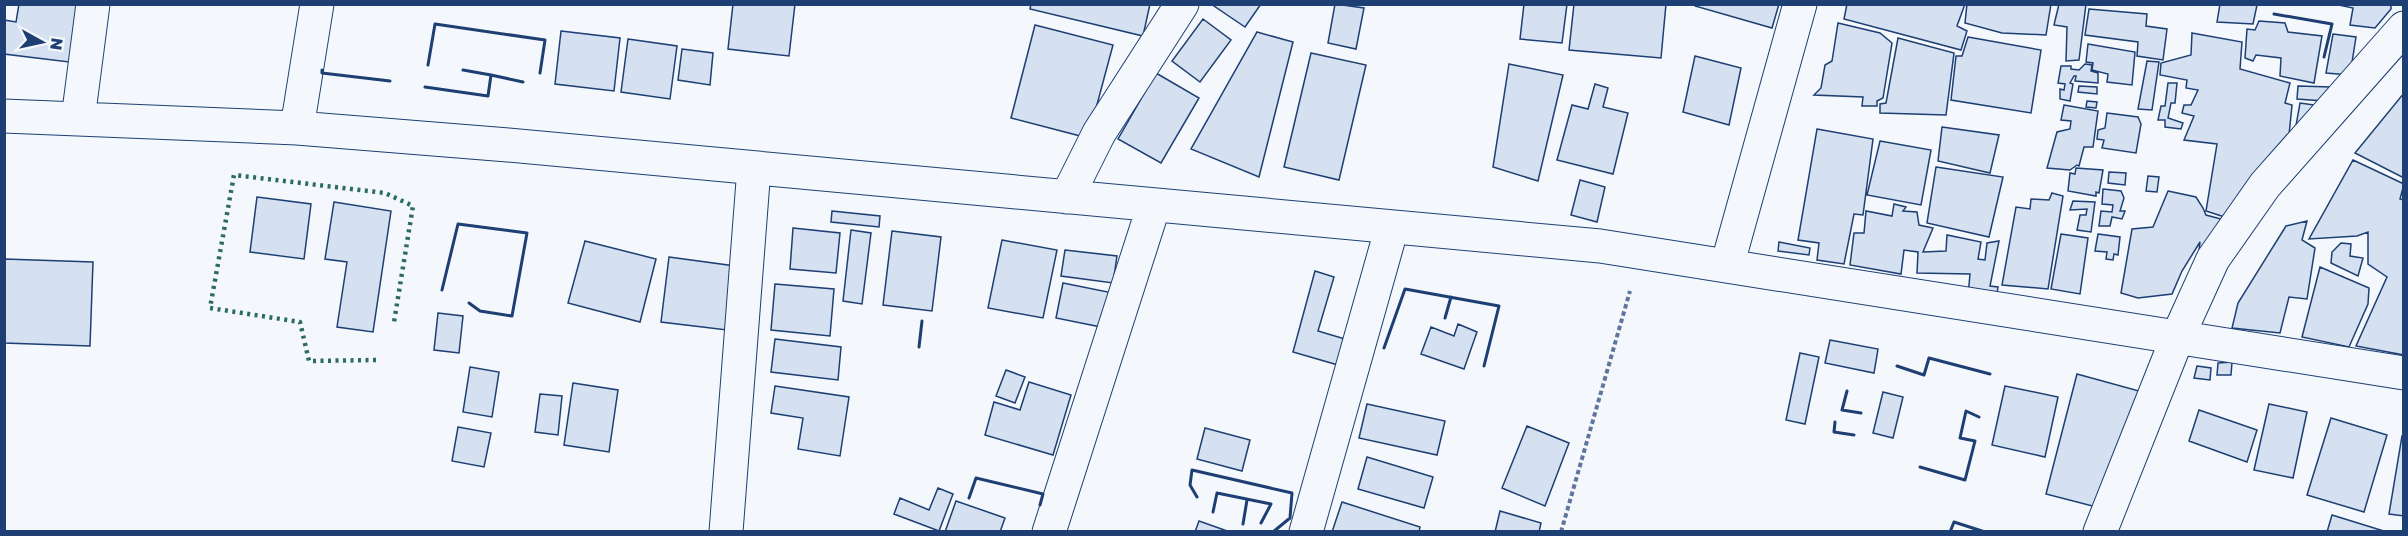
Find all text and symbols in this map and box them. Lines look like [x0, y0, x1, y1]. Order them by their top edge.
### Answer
north arrow [12, 12, 72, 72]
text: N [46, 37, 68, 52]

